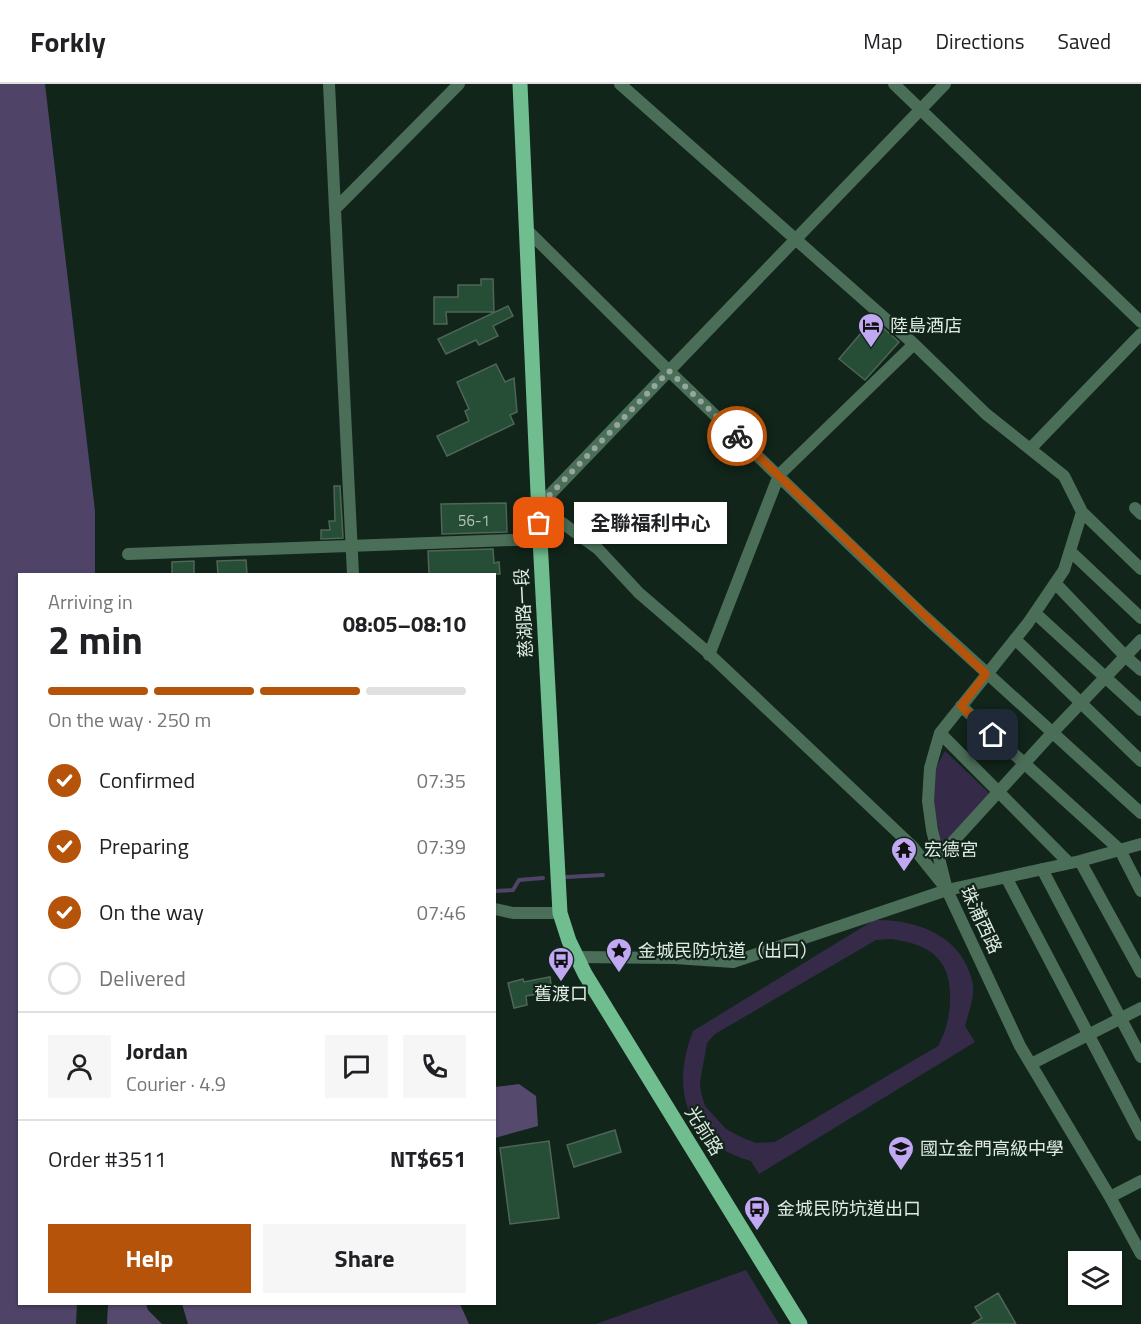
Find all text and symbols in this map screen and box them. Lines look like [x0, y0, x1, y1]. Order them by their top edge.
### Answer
text: Forkly [30, 20, 106, 63]
text: Map [863, 25, 903, 57]
text: Directions [936, 25, 1025, 57]
text: Saved [1058, 25, 1111, 57]
hotel icon: 陸島酒店 [856, 311, 886, 349]
place label: 陸島酒店 [890, 312, 962, 339]
courier [707, 406, 767, 466]
icon: bike [721, 420, 754, 453]
pin [513, 497, 564, 548]
callout: 全聯福利中心 [575, 502, 728, 544]
icon: bag [522, 506, 555, 539]
text: 全聯福利中心 [591, 507, 711, 538]
house number: 56-1 [458, 509, 490, 532]
street label: 慈湖路一段 [508, 567, 539, 659]
text: Arriving in [48, 586, 133, 617]
text: 08:05–08:10 [343, 607, 466, 641]
text: 2 min [48, 610, 143, 669]
text: On the way · 250 m [48, 704, 211, 735]
pin [967, 709, 1018, 760]
icon: home [976, 718, 1009, 751]
text: Confirmed [99, 763, 195, 797]
icon: check [48, 764, 81, 797]
text: 07:35 [417, 765, 466, 796]
text: Preparing [99, 829, 189, 863]
icon: check [48, 830, 81, 863]
text: 07:39 [417, 831, 466, 862]
temple icon: 宏德宮 [889, 835, 919, 873]
place label: 宏德宮 [924, 836, 978, 863]
street label: 珠浦西路 [954, 881, 1009, 958]
text: On the way [99, 895, 204, 929]
icon: check [48, 896, 81, 929]
text: 07:46 [417, 897, 466, 928]
place icon: 金城民防坑道（出口） [604, 936, 634, 974]
place label: 金城民防坑道（出口） [638, 937, 818, 964]
bus stop icon: 舊渡口 [546, 945, 576, 983]
text: Delivered [99, 961, 186, 995]
place label: 舊渡口 [534, 980, 588, 1007]
text: Jordan [126, 1034, 188, 1068]
button: person [48, 1035, 111, 1098]
button: chat [325, 1035, 388, 1098]
button: phone [403, 1035, 466, 1098]
text: Courier · 4.9 [126, 1068, 226, 1099]
street label: 光前路 [679, 1101, 730, 1161]
school or university icon: 國立金門高級中學 [886, 1134, 916, 1172]
place label: 國立金門高級中學 [920, 1135, 1064, 1162]
text: Order #3511 [48, 1142, 167, 1176]
text: NT$651 [390, 1142, 466, 1176]
bus stop icon: 金城民防坑道出口 [742, 1194, 772, 1232]
place label: 金城民防坑道出口 [777, 1195, 921, 1222]
button: Help [48, 1224, 251, 1293]
button: Share [263, 1224, 466, 1293]
map controls [1068, 1251, 1122, 1305]
button: layers [1068, 1251, 1122, 1305]

